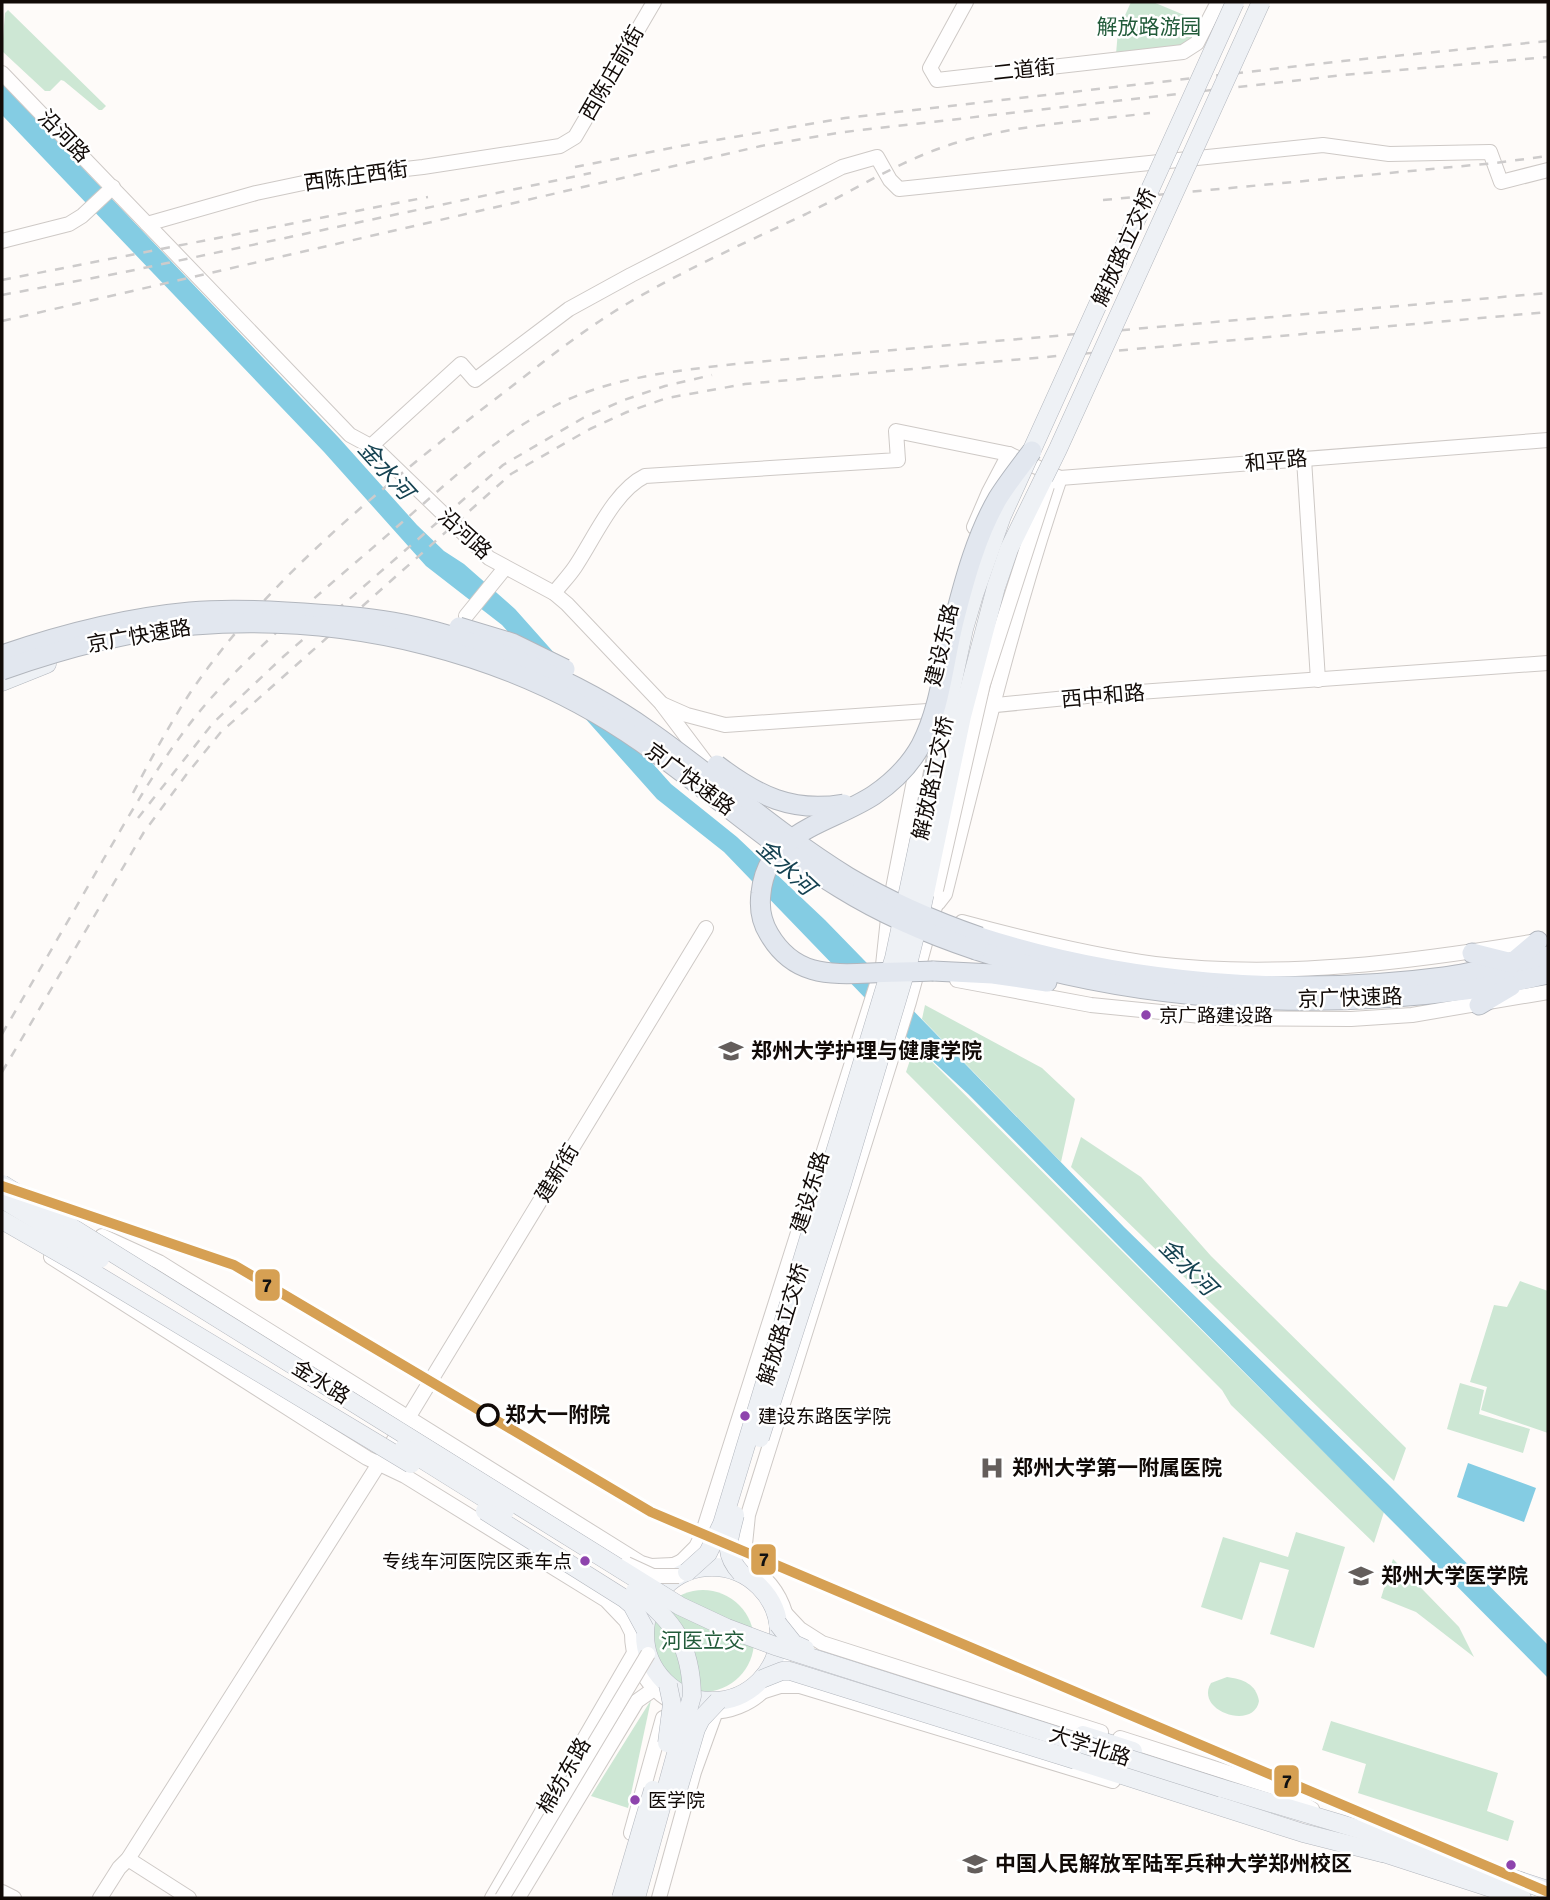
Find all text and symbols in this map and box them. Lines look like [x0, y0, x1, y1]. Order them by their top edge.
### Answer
park label: 解放路游园 [1097, 14, 1202, 40]
street label: 西陈庄前街 [574, 21, 650, 125]
street label: 二道街 [991, 54, 1057, 86]
street label: 沿河路 [33, 104, 95, 168]
street label: 西陈庄西街 [302, 156, 410, 196]
street label: 解放路立交桥 [1086, 184, 1162, 310]
water label: 金水河 [352, 435, 422, 509]
street label: 和平路 [1243, 445, 1309, 477]
street label: 沿河路 [433, 503, 497, 565]
street label: 建设东路 [920, 601, 964, 689]
street label: 京广快速路 [85, 614, 193, 658]
street label: 西中和路 [1060, 679, 1146, 713]
street label: 解放路立交桥 [907, 714, 959, 842]
street label: 京广快速路 [640, 737, 740, 821]
water label: 金水河 [751, 833, 824, 904]
street label: 京广快速路 [1297, 983, 1403, 1013]
place label: 京广路建设路 [1159, 1004, 1273, 1028]
marker: 京广路建设路 [1139, 1008, 1153, 1022]
school or university icon: 郑州大学护理与健康学院 [717, 1037, 745, 1065]
place label: 郑州大学护理与健康学院 [751, 1038, 982, 1064]
street label: 建新街 [530, 1139, 584, 1207]
street label: 建设东路 [785, 1148, 835, 1236]
water label: 金水河 [1153, 1233, 1225, 1305]
street label: 解放路立交桥 [752, 1260, 814, 1388]
line badge: 7 [254, 1268, 281, 1302]
text: 7 [262, 1274, 272, 1298]
street label: 金水路 [287, 1354, 355, 1410]
place label: 郑大一附院 [505, 1402, 610, 1428]
marker: 郑大一附院 [477, 1404, 499, 1426]
place label: 建设东路医学院 [758, 1405, 891, 1429]
marker: 建设东路医学院 [738, 1409, 752, 1423]
hospital icon: 郑州大学第一附属医院 [978, 1454, 1006, 1482]
place label: 郑州大学第一附属医院 [1012, 1455, 1222, 1481]
line badge: 7 [750, 1543, 777, 1576]
text: 7 [759, 1548, 769, 1572]
place label: 专线车河医院区乘车点 [382, 1550, 572, 1574]
marker: 专线车河医院区乘车点 [578, 1554, 592, 1568]
school or university icon: 郑州大学医学院 [1347, 1562, 1375, 1590]
place label: 郑州大学医学院 [1381, 1563, 1528, 1589]
park label: 河医立交 [661, 1628, 745, 1654]
street label: 大学北路 [1046, 1721, 1134, 1771]
street label: 棉纺东路 [532, 1733, 596, 1819]
line badge: 7 [1273, 1764, 1300, 1798]
text: 7 [1282, 1770, 1292, 1794]
place label: 医学院 [648, 1789, 705, 1813]
marker: 医学院 [628, 1793, 642, 1807]
school or university icon: 中国人民解放军陆军兵种大学郑州校区 [961, 1850, 989, 1878]
place label: 中国人民解放军陆军兵种大学郑州校区 [995, 1851, 1352, 1877]
unlabelled marker [1504, 1858, 1518, 1872]

